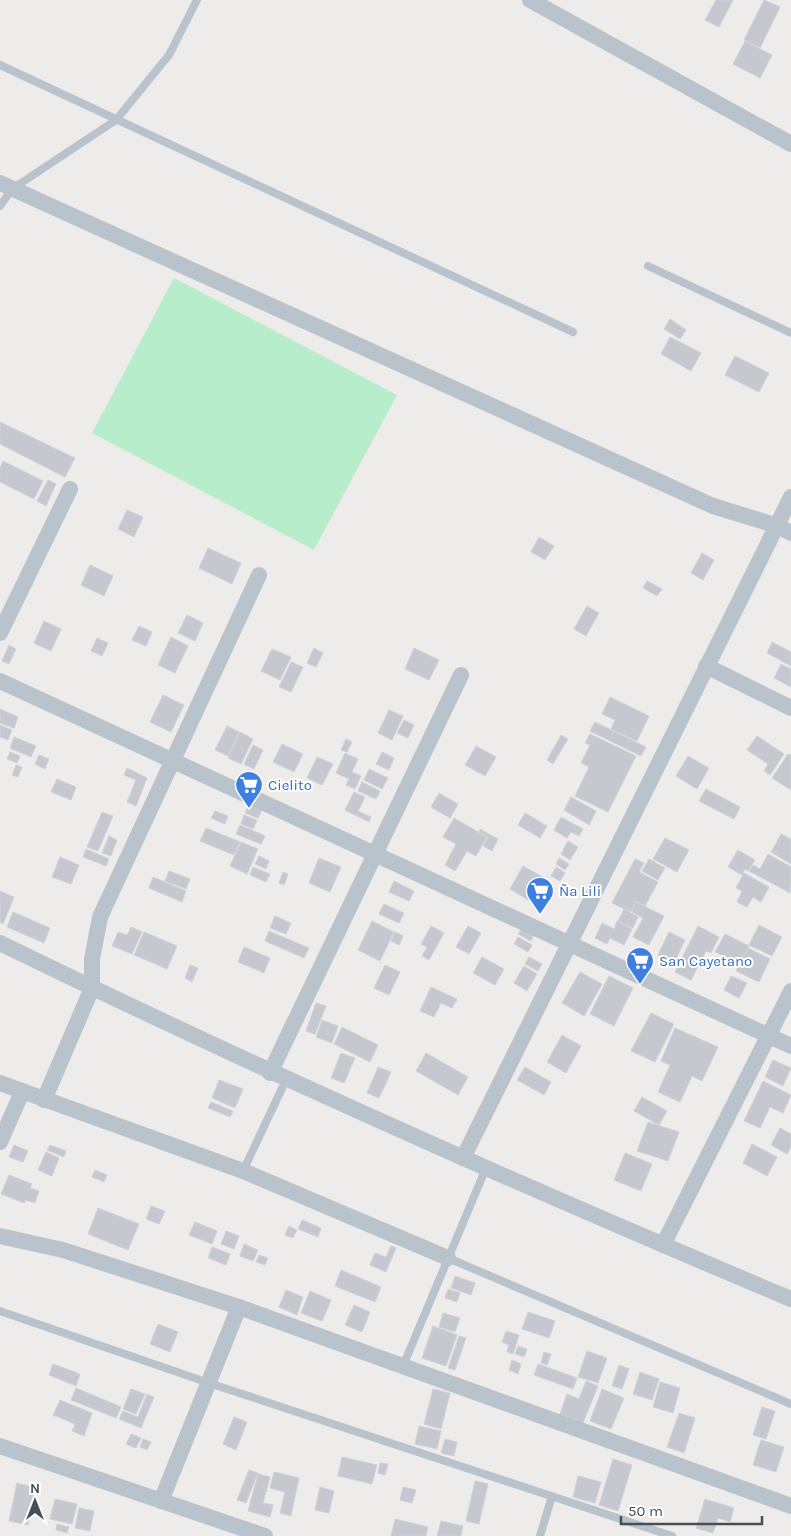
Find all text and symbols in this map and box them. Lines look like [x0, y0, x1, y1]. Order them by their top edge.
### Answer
supermarket icon: Cielito [234, 770, 264, 809]
place label: Cielito [268, 776, 312, 794]
supermarket icon: Ña Lili [525, 876, 555, 915]
place label: Ña Lili [559, 882, 601, 900]
supermarket icon: San Cayetano [625, 946, 655, 985]
place label: San Cayetano [659, 952, 752, 970]
north arrow [10, 1476, 60, 1526]
text: N [30, 1480, 40, 1497]
scale bar [621, 1494, 762, 1526]
text: 50 m [628, 1502, 663, 1520]

